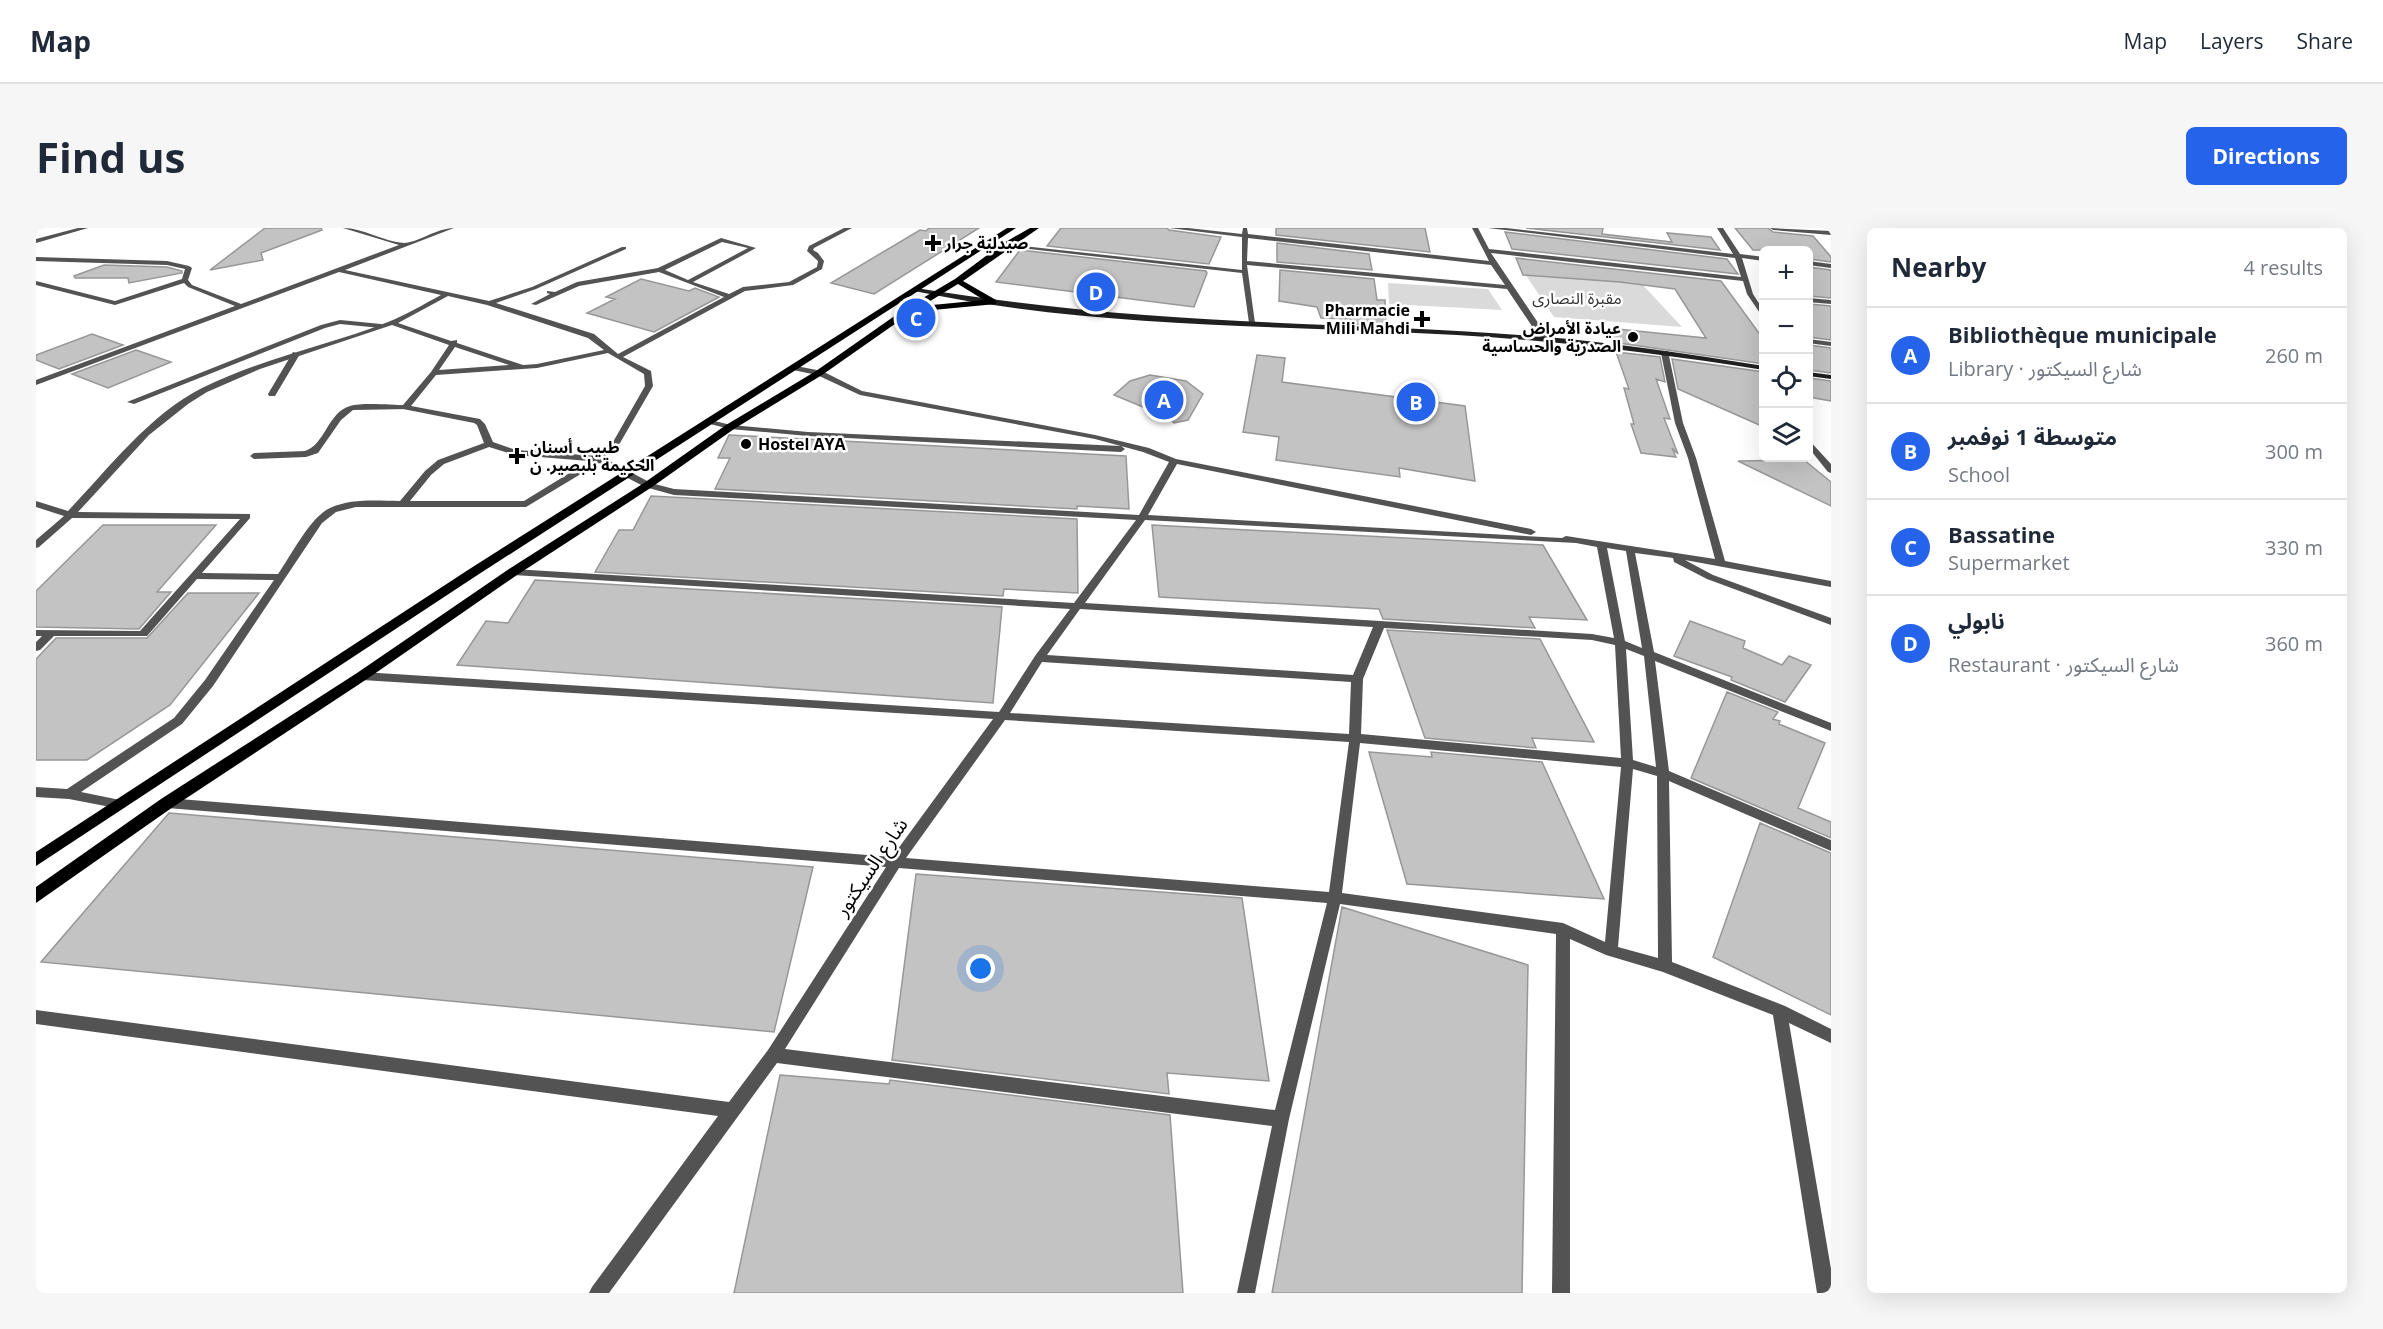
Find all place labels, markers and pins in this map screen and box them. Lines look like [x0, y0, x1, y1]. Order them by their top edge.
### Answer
place label: صيدلية جرار [944, 232, 1028, 254]
marker: صيدلية جرار [926, 236, 940, 250]
pin: D [1076, 270, 1116, 314]
pin: C [896, 296, 936, 340]
place label: Pharmacie Mili Mahdi [1325, 299, 1410, 339]
marker: Pharmacie Mili Mahdi [1415, 312, 1429, 326]
place label: عيادة الأمراض الصدرية والحساسية [1482, 317, 1621, 357]
marker: عيادة الأمراض الصدرية والحساسية [1626, 330, 1640, 344]
pin: A [1144, 378, 1184, 423]
pin: B [1396, 380, 1436, 424]
place label: Hostel AYA [758, 433, 847, 455]
place label: طبيب أسنان الحكيمة بلبصير. ن [530, 436, 654, 476]
marker: Hostel AYA [739, 437, 753, 451]
marker: طبيب أسنان الحكيمة بلبصير. ن [508, 447, 526, 465]

